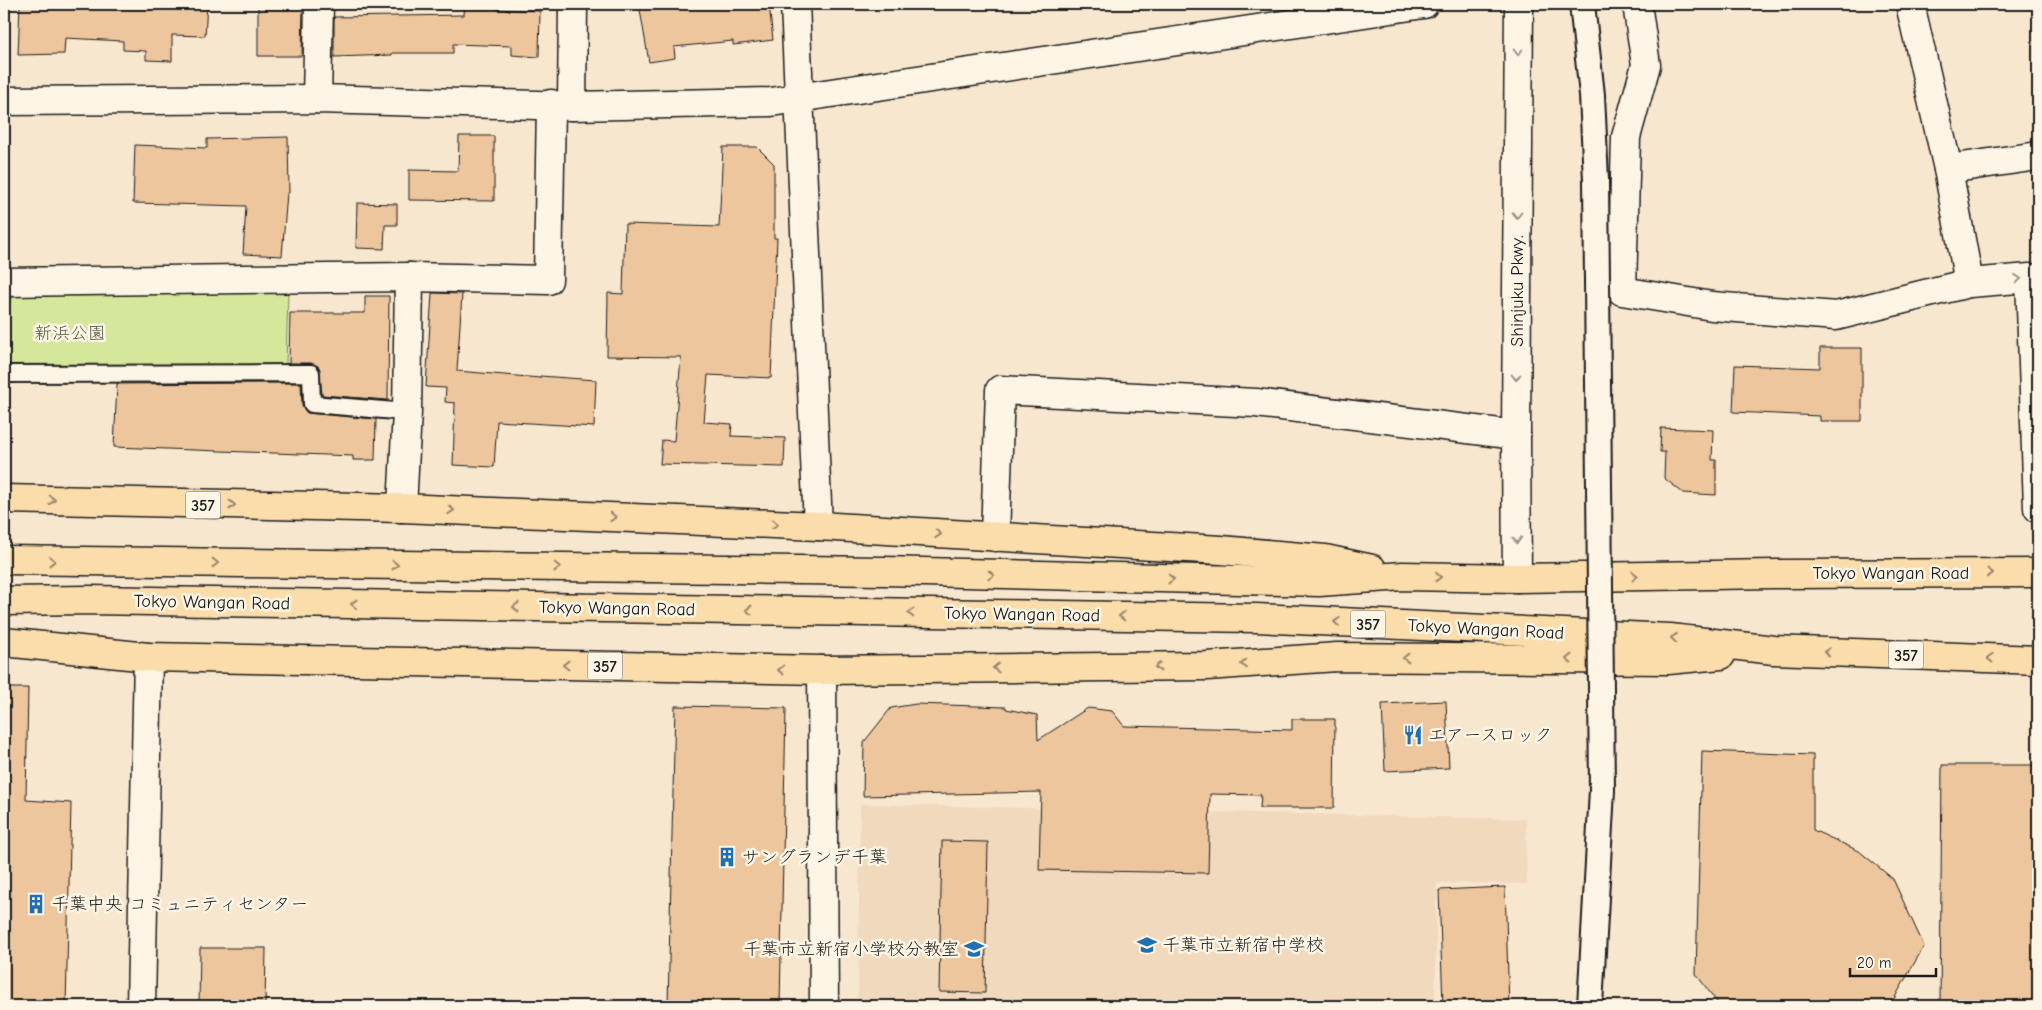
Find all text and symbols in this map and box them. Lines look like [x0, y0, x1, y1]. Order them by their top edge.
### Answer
one-way arrow [1513, 49, 1523, 57]
one-way arrow [1512, 212, 1522, 219]
street label: Shinjuku Pkwy. [1507, 235, 1528, 347]
one-way arrow [2014, 274, 2022, 285]
park label: 新浜公園 [34, 323, 106, 344]
one-way arrow [1511, 374, 1521, 382]
road number: 357 [186, 492, 220, 518]
one-way arrow [49, 495, 57, 506]
one-way arrow [229, 500, 237, 510]
one-way arrow [447, 505, 455, 516]
one-way arrow [609, 512, 617, 523]
one-way arrow [772, 519, 780, 530]
one-way arrow [934, 528, 942, 539]
one-way arrow [1512, 536, 1522, 544]
one-way arrow [49, 555, 57, 566]
one-way arrow [212, 558, 219, 568]
one-way arrow [392, 560, 399, 570]
one-way arrow [554, 562, 562, 572]
street label: Tokyo Wangan Road [1813, 563, 1969, 584]
one-way arrow [1987, 568, 1995, 578]
one-way arrow [988, 570, 996, 581]
one-way arrow [1632, 571, 1640, 581]
one-way arrow [1434, 572, 1442, 582]
one-way arrow [1168, 574, 1176, 584]
street label: Tokyo Wangan Road [134, 591, 290, 614]
street label: Tokyo Wangan Road [539, 597, 695, 620]
one-way arrow [350, 599, 358, 609]
one-way arrow [512, 602, 520, 612]
street label: Tokyo Wangan Road [944, 603, 1100, 626]
one-way arrow [745, 605, 752, 615]
one-way arrow [907, 607, 915, 618]
road number: 357 [1350, 610, 1386, 638]
one-way arrow [1118, 611, 1126, 621]
street label: Tokyo Wangan Road [1407, 615, 1565, 644]
one-way arrow [1332, 617, 1340, 628]
one-way arrow [1669, 633, 1677, 644]
road number: 357 [1888, 642, 1924, 668]
one-way arrow [1823, 647, 1830, 657]
road number: 357 [588, 652, 622, 679]
one-way arrow [1402, 652, 1410, 663]
one-way arrow [1985, 653, 1993, 664]
one-way arrow [1564, 654, 1572, 664]
one-way arrow [1240, 658, 1248, 669]
one-way arrow [562, 660, 570, 671]
one-way arrow [1154, 662, 1162, 672]
one-way arrow [992, 663, 1000, 674]
one-way arrow [777, 664, 785, 675]
restaurant icon: エアースロック [1402, 724, 1424, 746]
place label: エアースロック [1428, 725, 1552, 746]
building icon: サングランデ千葉 [716, 846, 738, 868]
place label: サングランデ千葉 [742, 847, 887, 868]
building icon: 千葉中央 コミュニティセンター [25, 893, 47, 915]
place label: 千葉中央 コミュニティセンター [51, 894, 308, 915]
school or university icon: 千葉市立新宿中学校 [1136, 934, 1158, 956]
place label: 千葉市立新宿中学校 [1162, 935, 1324, 956]
school or university icon: 千葉市立新宿小学校分教室 [963, 938, 985, 960]
place label: 千葉市立新宿小学校分教室 [743, 939, 959, 960]
scale bar [1850, 945, 1936, 977]
text: 20 m [1857, 954, 1891, 972]

